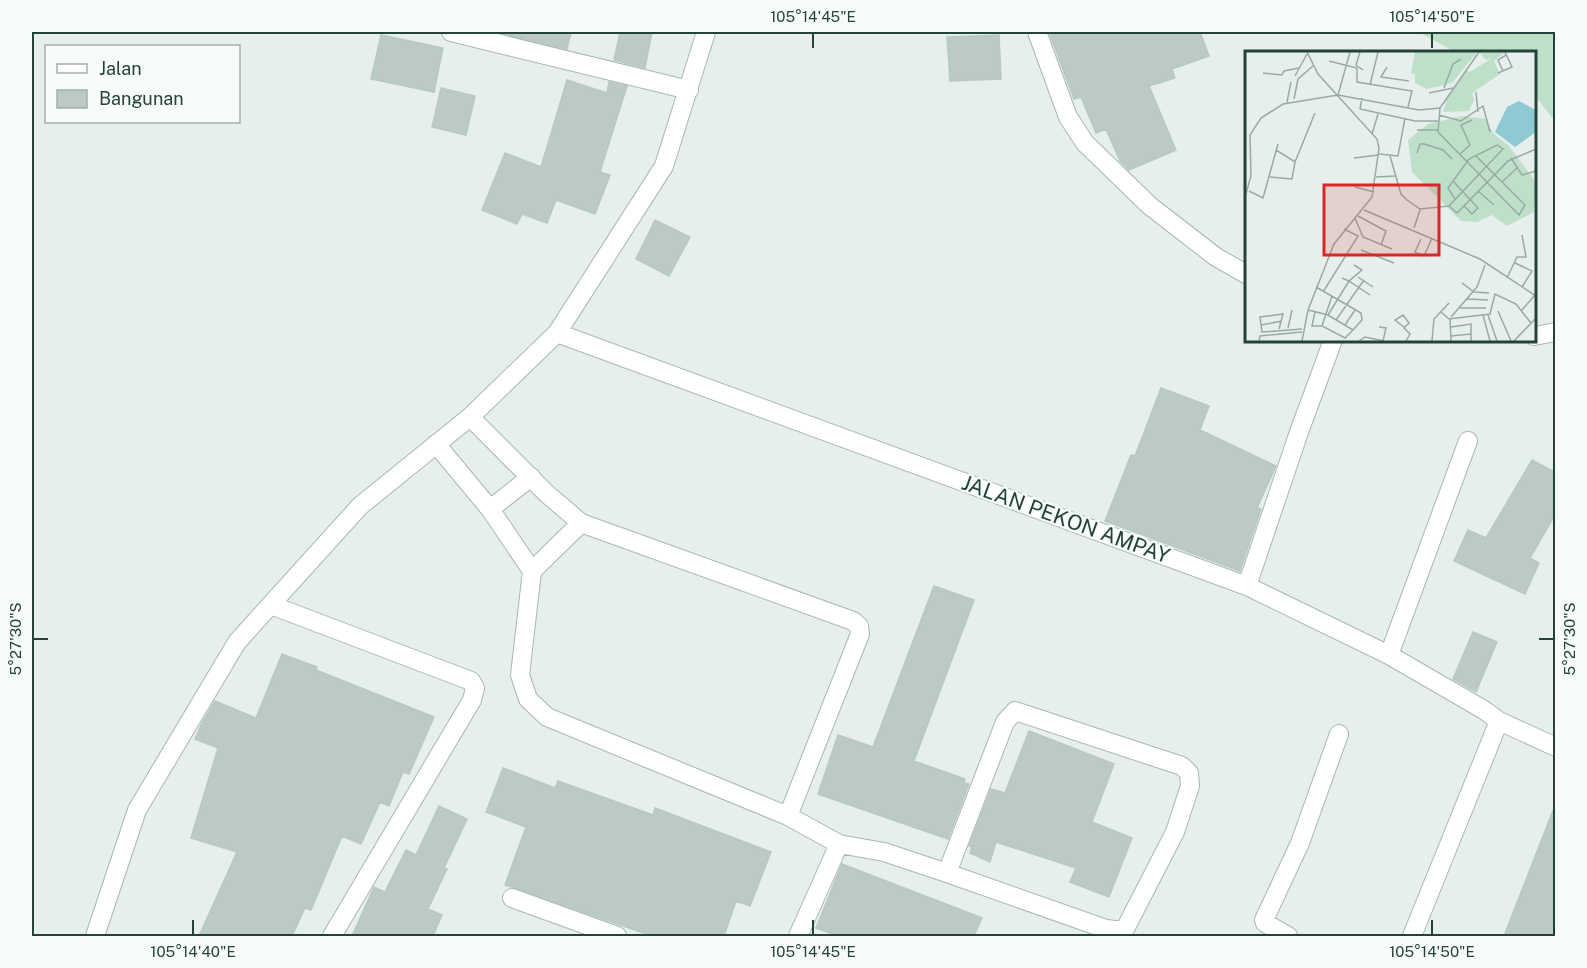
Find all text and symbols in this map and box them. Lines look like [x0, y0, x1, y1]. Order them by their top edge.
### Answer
text: 105°14'45"E [770, 8, 856, 25]
text: 105°14'50"E [1389, 8, 1475, 25]
legend [45, 45, 240, 123]
inset map [1245, 51, 1536, 342]
text: Jalan [99, 58, 142, 79]
text: Bangunan [99, 88, 184, 109]
street label: JALAN PEKON AMPAY [959, 470, 1174, 568]
text: 5°27'30"S [7, 602, 24, 676]
text: 5°27'30"S [1561, 602, 1578, 676]
text: 105°14'40"E [150, 943, 236, 960]
text: 105°14'45"E [770, 943, 856, 960]
text: 105°14'50"E [1389, 943, 1475, 960]

